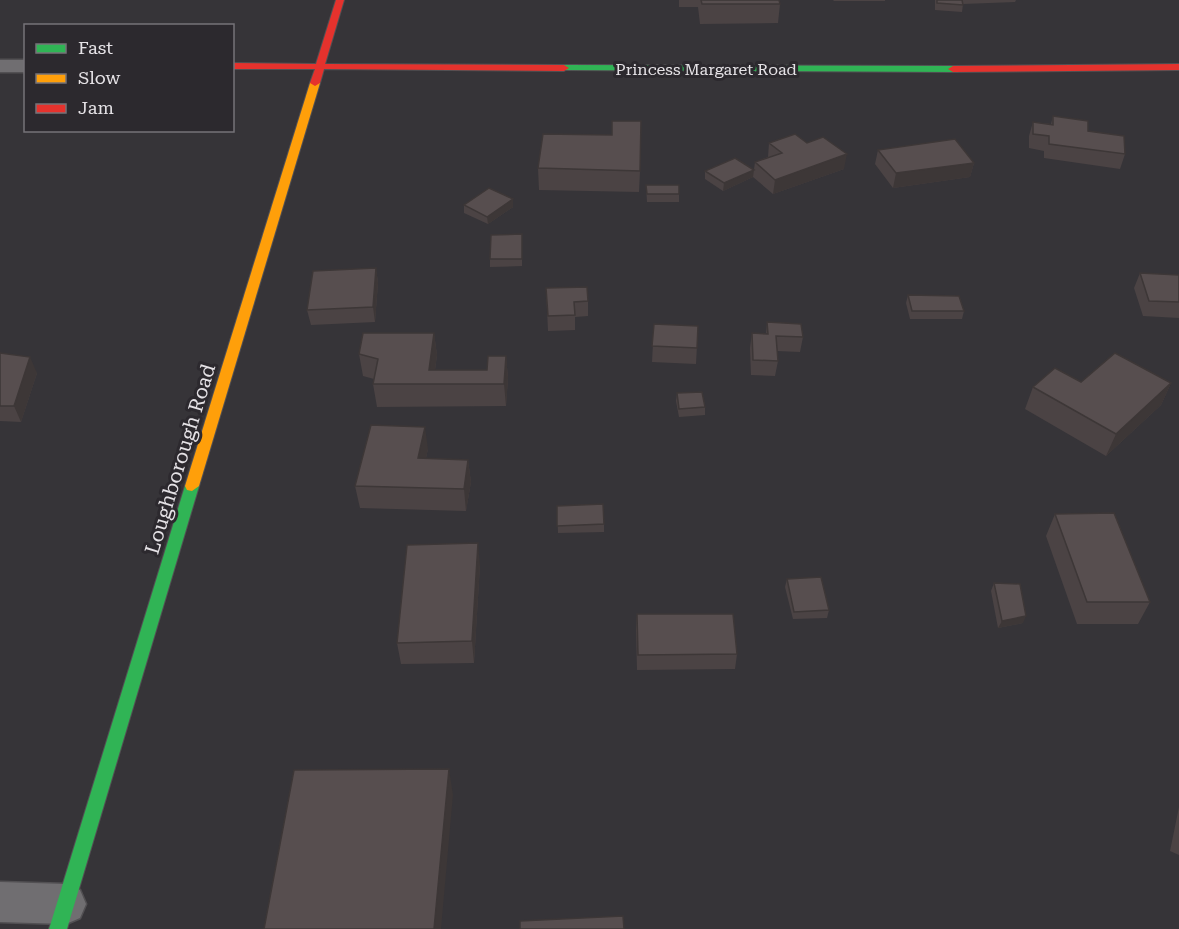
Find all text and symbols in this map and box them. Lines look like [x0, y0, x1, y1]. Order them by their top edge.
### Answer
legend [24, 24, 234, 132]
text: Fast [78, 37, 113, 58]
street label: Princess Margaret Road [615, 60, 797, 79]
text: Slow [78, 67, 120, 88]
text: Jam [78, 97, 114, 118]
street label: Loughborough Road [140, 361, 220, 557]

